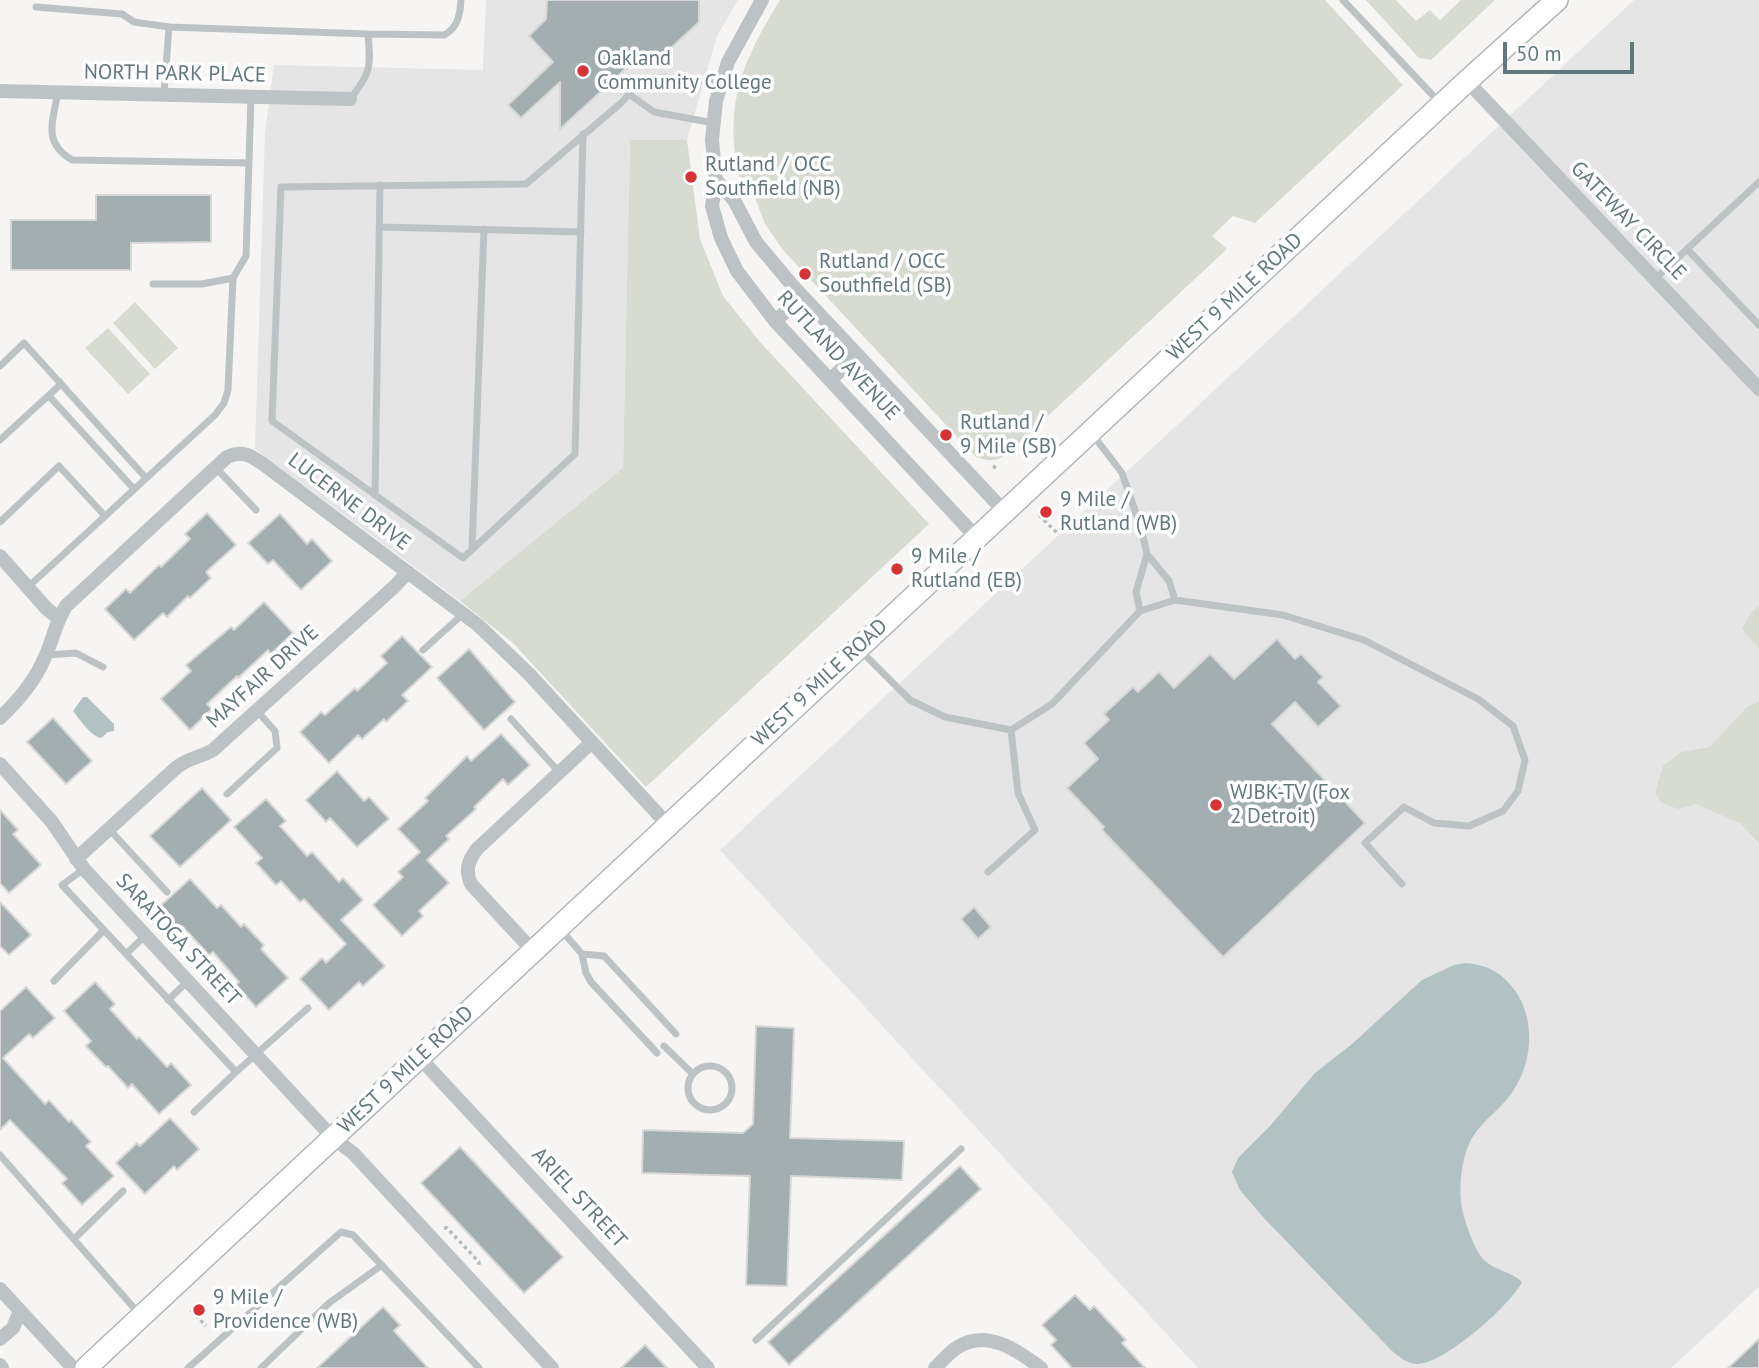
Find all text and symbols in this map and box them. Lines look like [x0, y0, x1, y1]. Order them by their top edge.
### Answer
scale bar [1507, 28, 1638, 72]
text: 50 m [1516, 40, 1562, 67]
place label: Oakland Community College [597, 46, 772, 96]
street label: NORTH PARK PLACE [84, 60, 266, 88]
marker: Oakland Community College [575, 63, 591, 79]
place label: Rutland / OCC Southfield (NB) [705, 152, 841, 202]
street label: GATEWAY CIRCLE [1565, 156, 1691, 286]
marker: Rutland / OCC Southfield (NB) [683, 169, 699, 185]
street label: WEST 9 MILE ROAD [1162, 228, 1308, 366]
place label: Rutland / OCC Southfield (SB) [819, 249, 952, 299]
marker: Rutland / OCC Southfield (SB) [797, 266, 813, 282]
street label: RUTLAND AVENUE [771, 286, 905, 426]
place label: Rutland / 9 Mile (SB) [960, 410, 1057, 460]
marker: Rutland / 9 Mile (SB) [938, 427, 954, 443]
street label: LUCERNE DRIVE [283, 448, 415, 556]
place label: 9 Mile / Rutland (WB) [1060, 487, 1177, 537]
marker: 9 Mile / Rutland (WB) [1038, 504, 1054, 520]
place label: 9 Mile / Rutland (EB) [911, 544, 1022, 594]
marker: 9 Mile / Rutland (EB) [889, 561, 905, 577]
street label: WEST 9 MILE ROAD [747, 614, 893, 752]
street label: MAYFAIR DRIVE [202, 620, 324, 734]
place label: WJBK-TV (Fox 2 Detroit) [1230, 780, 1350, 830]
marker: WJBK-TV (Fox 2 Detroit) [1208, 797, 1224, 813]
street label: SARATOGA STREET [110, 869, 246, 1011]
street label: WEST 9 MILE ROAD [333, 1001, 479, 1139]
street label: ARIEL STREET [526, 1143, 632, 1253]
place label: 9 Mile / Providence (WB) [213, 1285, 358, 1335]
marker: 9 Mile / Providence (WB) [191, 1302, 207, 1318]

